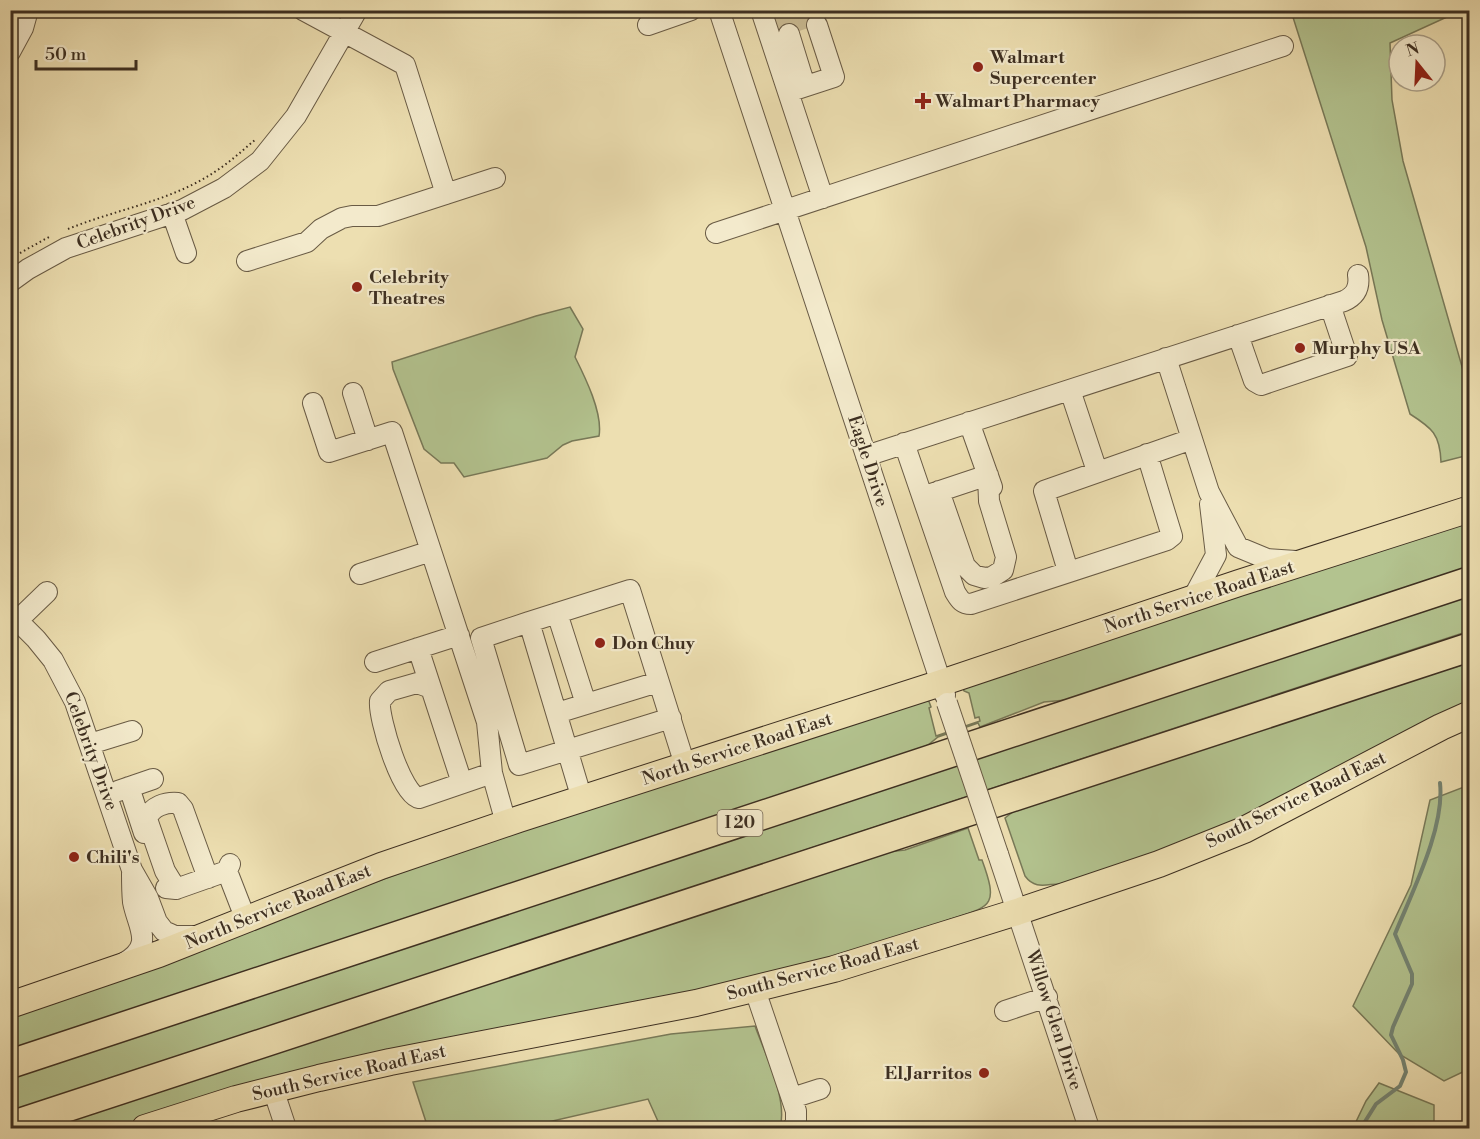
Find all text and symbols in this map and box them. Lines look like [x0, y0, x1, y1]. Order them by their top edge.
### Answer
scale bar [36, 33, 136, 71]
north arrow [1387, 33, 1447, 93]
text: N [1404, 38, 1422, 61]
text: 50 m [45, 43, 87, 66]
place label: Walmart Supercenter [989, 46, 1097, 90]
marker: Walmart Supercenter [971, 60, 985, 74]
place label: Walmart Pharmacy [934, 90, 1101, 113]
marker: Walmart Pharmacy [916, 94, 930, 108]
street label: Celebrity Drive [73, 191, 199, 255]
place label: Celebrity Theatres [369, 266, 450, 310]
marker: Celebrity Theatres [350, 280, 364, 294]
place label: Murphy USA [1312, 337, 1422, 360]
marker: Murphy USA [1293, 341, 1307, 355]
street label: Eagle Drive [842, 412, 894, 510]
street label: North Service Road East [1101, 555, 1298, 639]
place label: Don Chuy [612, 632, 696, 655]
marker: Don Chuy [593, 636, 607, 650]
street label: Celebrity Drive [59, 688, 123, 814]
street label: North Service Road East [639, 707, 836, 791]
street label: South Service Road East [1202, 746, 1391, 854]
road number: I 20 [718, 810, 762, 836]
place label: Chili's [86, 846, 140, 869]
marker: Chili's [67, 850, 81, 864]
street label: North Service Road East [182, 859, 375, 955]
street label: South Service Road East [724, 932, 922, 1006]
street label: Willow Glen Drive [1020, 946, 1088, 1093]
street label: South Service Road East [250, 1039, 449, 1106]
place label: El Jarritos [885, 1062, 972, 1085]
marker: El Jarritos [977, 1066, 991, 1080]

